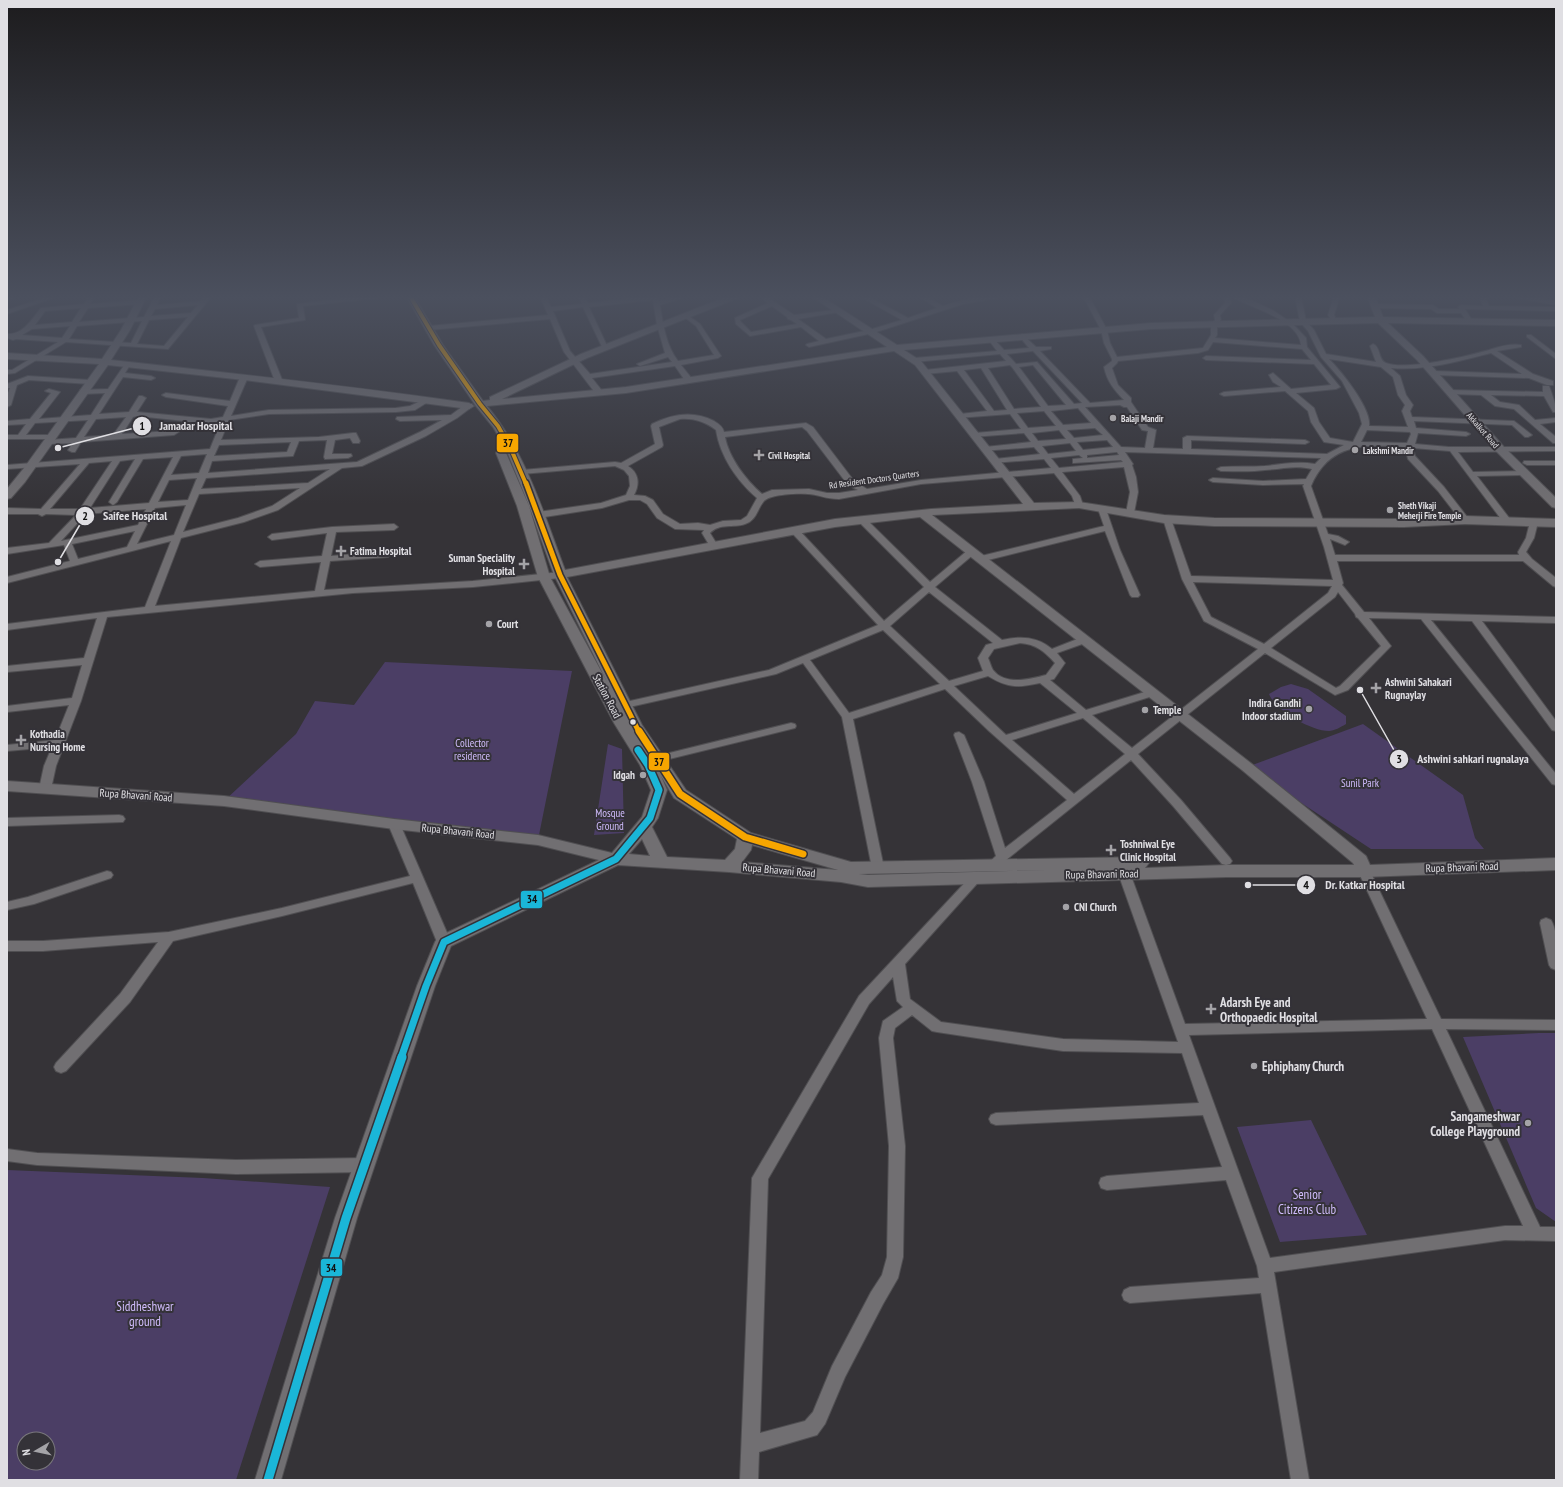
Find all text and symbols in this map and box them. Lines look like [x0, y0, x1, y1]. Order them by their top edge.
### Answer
street label: Akkalkot Road [1464, 410, 1502, 450]
marker: Balaji Mandir [1108, 413, 1118, 423]
place label: Balaji Mandir [1121, 413, 1164, 424]
callout: Jamadar Hospital [132, 414, 241, 438]
text: 1 [139, 418, 145, 433]
text: Jamadar Hospital [159, 418, 233, 433]
line badge: 37 [496, 433, 519, 453]
text: 37 [503, 436, 513, 450]
marker: Lakshmi Mandir [1350, 445, 1360, 455]
place label: Lakshmi Mandir [1363, 445, 1414, 456]
marker: Civil Hospital [753, 449, 765, 461]
place label: Civil Hospital [768, 450, 811, 461]
street label: Rd Resident Doctors Quarters [828, 467, 920, 491]
place label: Sheth Vikaji Meherji Fire Temple [1398, 500, 1461, 521]
callout: Saifee Hospital [75, 504, 175, 528]
marker: Sheth Vikaji Meherji Fire Temple [1385, 505, 1395, 515]
text: 2 [82, 508, 88, 523]
text: Saifee Hospital [103, 508, 167, 523]
place label: Fatima Hospital [350, 544, 412, 558]
marker: Fatima Hospital [335, 545, 347, 557]
place label: Suman Speciality Hospital [448, 551, 516, 578]
marker: Suman Speciality Hospital [518, 558, 530, 570]
place label: Court [497, 617, 519, 631]
marker: Court [484, 619, 494, 629]
street label: Station Road [589, 671, 625, 721]
place label: Ashwini Sahakari Rugnaylay [1384, 675, 1452, 702]
marker: Ashwini Sahakari Rugnaylay [1370, 682, 1382, 694]
place label: Indira Gandhi Indoor stadium [1242, 696, 1302, 723]
place label: Temple [1153, 703, 1182, 717]
marker: Indira Gandhi Indoor stadium [1304, 704, 1314, 714]
marker: Temple [1140, 705, 1150, 715]
unlabelled marker [628, 717, 638, 727]
place label: Kothadia Nursing Home [30, 727, 86, 754]
marker: Kothadia Nursing Home [15, 734, 27, 746]
park label: Collector residence [454, 736, 490, 763]
callout: Ashwini sahkari rugnalaya [1389, 747, 1536, 771]
text: 3 [1396, 751, 1402, 766]
text: Ashwini sahkari rugnalaya [1416, 751, 1529, 766]
line badge: 37 [648, 752, 670, 771]
text: 37 [654, 755, 664, 769]
place label: Idgah [613, 768, 635, 782]
marker: Idgah [638, 770, 648, 780]
park label: Sunil Park [1341, 776, 1380, 790]
street label: Rupa Bhavani Road [99, 785, 173, 805]
park label: Mosque Ground [595, 806, 625, 833]
street label: Rupa Bhavani Road [421, 820, 495, 842]
place label: Toshniwal Eye Clinic Hospital [1120, 837, 1176, 864]
marker: Toshniwal Eye Clinic Hospital [1105, 844, 1117, 856]
street label: Rupa Bhavani Road [1425, 859, 1499, 875]
street label: Rupa Bhavani Road [742, 860, 816, 880]
street label: Rupa Bhavani Road [1065, 866, 1139, 882]
callout: Dr. Katkar Hospital [1296, 873, 1413, 897]
text: 4 [1303, 877, 1309, 892]
text: Dr. Katkar Hospital [1325, 877, 1405, 892]
line badge: 34 [520, 890, 543, 909]
text: 34 [527, 892, 538, 906]
place label: CNI Church [1074, 900, 1117, 914]
marker: CNI Church [1061, 902, 1071, 912]
place label: Adarsh Eye and Orthopaedic Hospital [1219, 994, 1318, 1026]
marker: Adarsh Eye and Orthopaedic Hospital [1205, 1003, 1217, 1015]
place label: Ephiphany Church [1262, 1058, 1344, 1075]
marker: Ephiphany Church [1249, 1061, 1259, 1071]
place label: Sangameshwar College Playground [1430, 1108, 1520, 1140]
marker: Sangameshwar College Playground [1523, 1118, 1533, 1128]
park label: Senior Citizens Club [1278, 1186, 1336, 1218]
line badge: 34 [320, 1258, 343, 1277]
text: 34 [326, 1261, 337, 1275]
park label: Siddheshwar ground [116, 1298, 174, 1330]
north arrow [16, 1431, 56, 1471]
text: N [19, 1448, 34, 1457]

